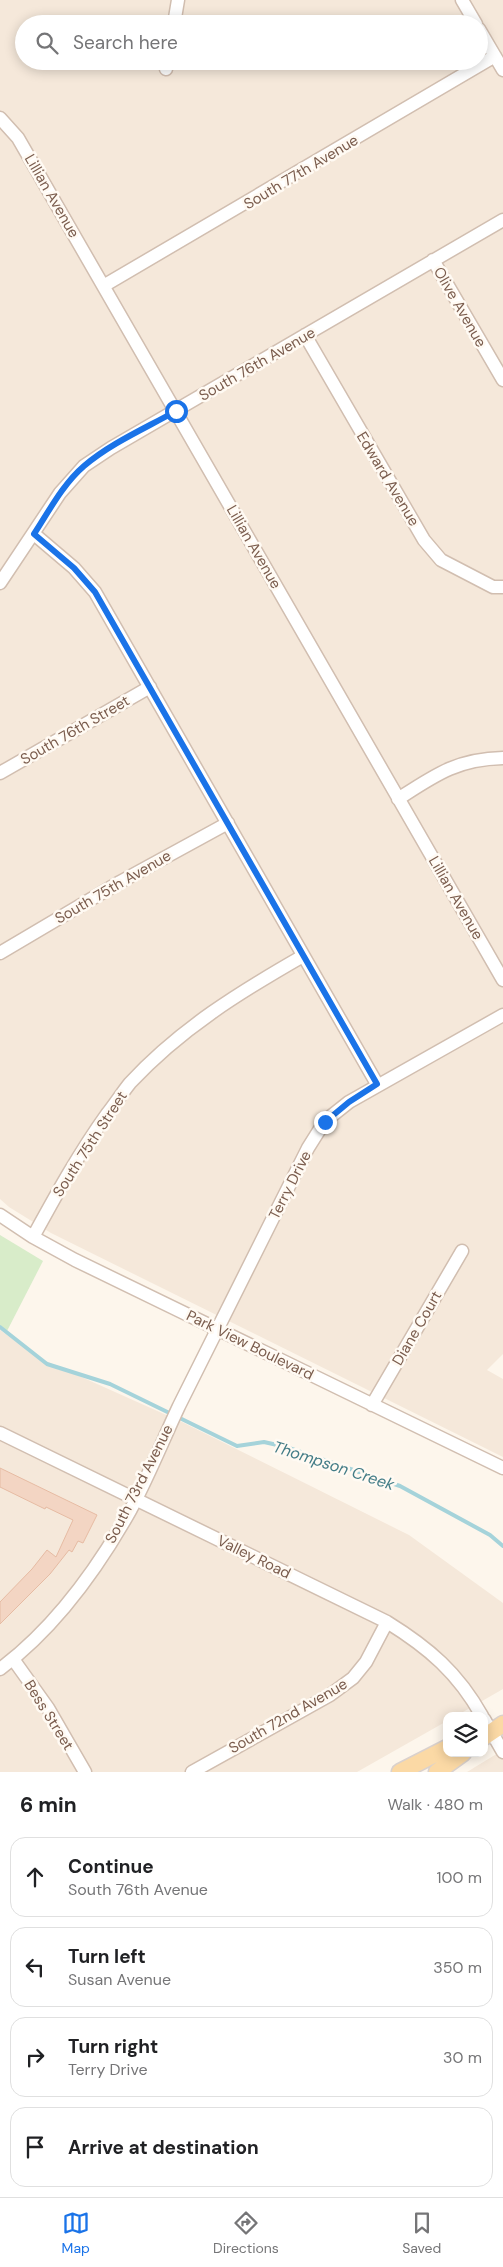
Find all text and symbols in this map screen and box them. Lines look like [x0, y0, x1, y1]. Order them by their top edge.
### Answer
search box [15, 15, 488, 70]
icon: search [33, 29, 61, 57]
text: Search here [73, 30, 178, 55]
street label: South 77th Avenue [240, 130, 362, 214]
street label: Lillian Avenue [20, 150, 84, 242]
street label: Olive Avenue [429, 263, 491, 351]
street label: South 76th Avenue [195, 323, 319, 405]
route start [165, 400, 188, 423]
street label: Edward Avenue [352, 428, 424, 530]
street label: Lillian Avenue [222, 501, 286, 593]
street label: South 76th Street [17, 691, 133, 769]
street label: South 75th Avenue [51, 846, 175, 928]
street label: Lillian Avenue [424, 852, 488, 944]
street label: South 75th Street [48, 1087, 132, 1201]
route end [314, 1111, 337, 1134]
street label: Terry Drive [264, 1147, 316, 1223]
street label: Diane Court [388, 1287, 446, 1369]
street label: Park View Boulevard [183, 1305, 317, 1385]
street label: South 73rd Avenue [100, 1421, 178, 1547]
water label: Thompson Creek [270, 1436, 398, 1495]
street label: Valley Road [214, 1531, 294, 1583]
street label: South 72nd Avenue [225, 1674, 351, 1758]
street label: Bess Street [20, 1676, 79, 1754]
map controls [443, 1712, 488, 1757]
button: layers [443, 1712, 488, 1757]
text: 6 min [20, 1791, 77, 1819]
text: Walk · 480 m [387, 1794, 483, 1815]
text: Continue [68, 1854, 154, 1879]
icon: ahead [21, 1863, 49, 1891]
text: 100 m [437, 1867, 482, 1888]
text: South 76th Avenue [68, 1879, 208, 1900]
text: Turn left [68, 1944, 146, 1969]
icon: left [21, 1953, 49, 1981]
text: 350 m [433, 1957, 482, 1978]
text: Susan Avenue [68, 1969, 171, 1990]
text: Turn right [68, 2034, 158, 2059]
icon: right [21, 2043, 49, 2071]
text: 30 m [443, 2047, 482, 2068]
text: Terry Drive [68, 2059, 148, 2080]
icon: arrive [21, 2133, 49, 2161]
text: Arrive at destination [68, 2135, 259, 2160]
tab: Map [62, 2209, 90, 2257]
tab: Directions [213, 2209, 279, 2257]
tab: Saved [402, 2209, 441, 2257]

